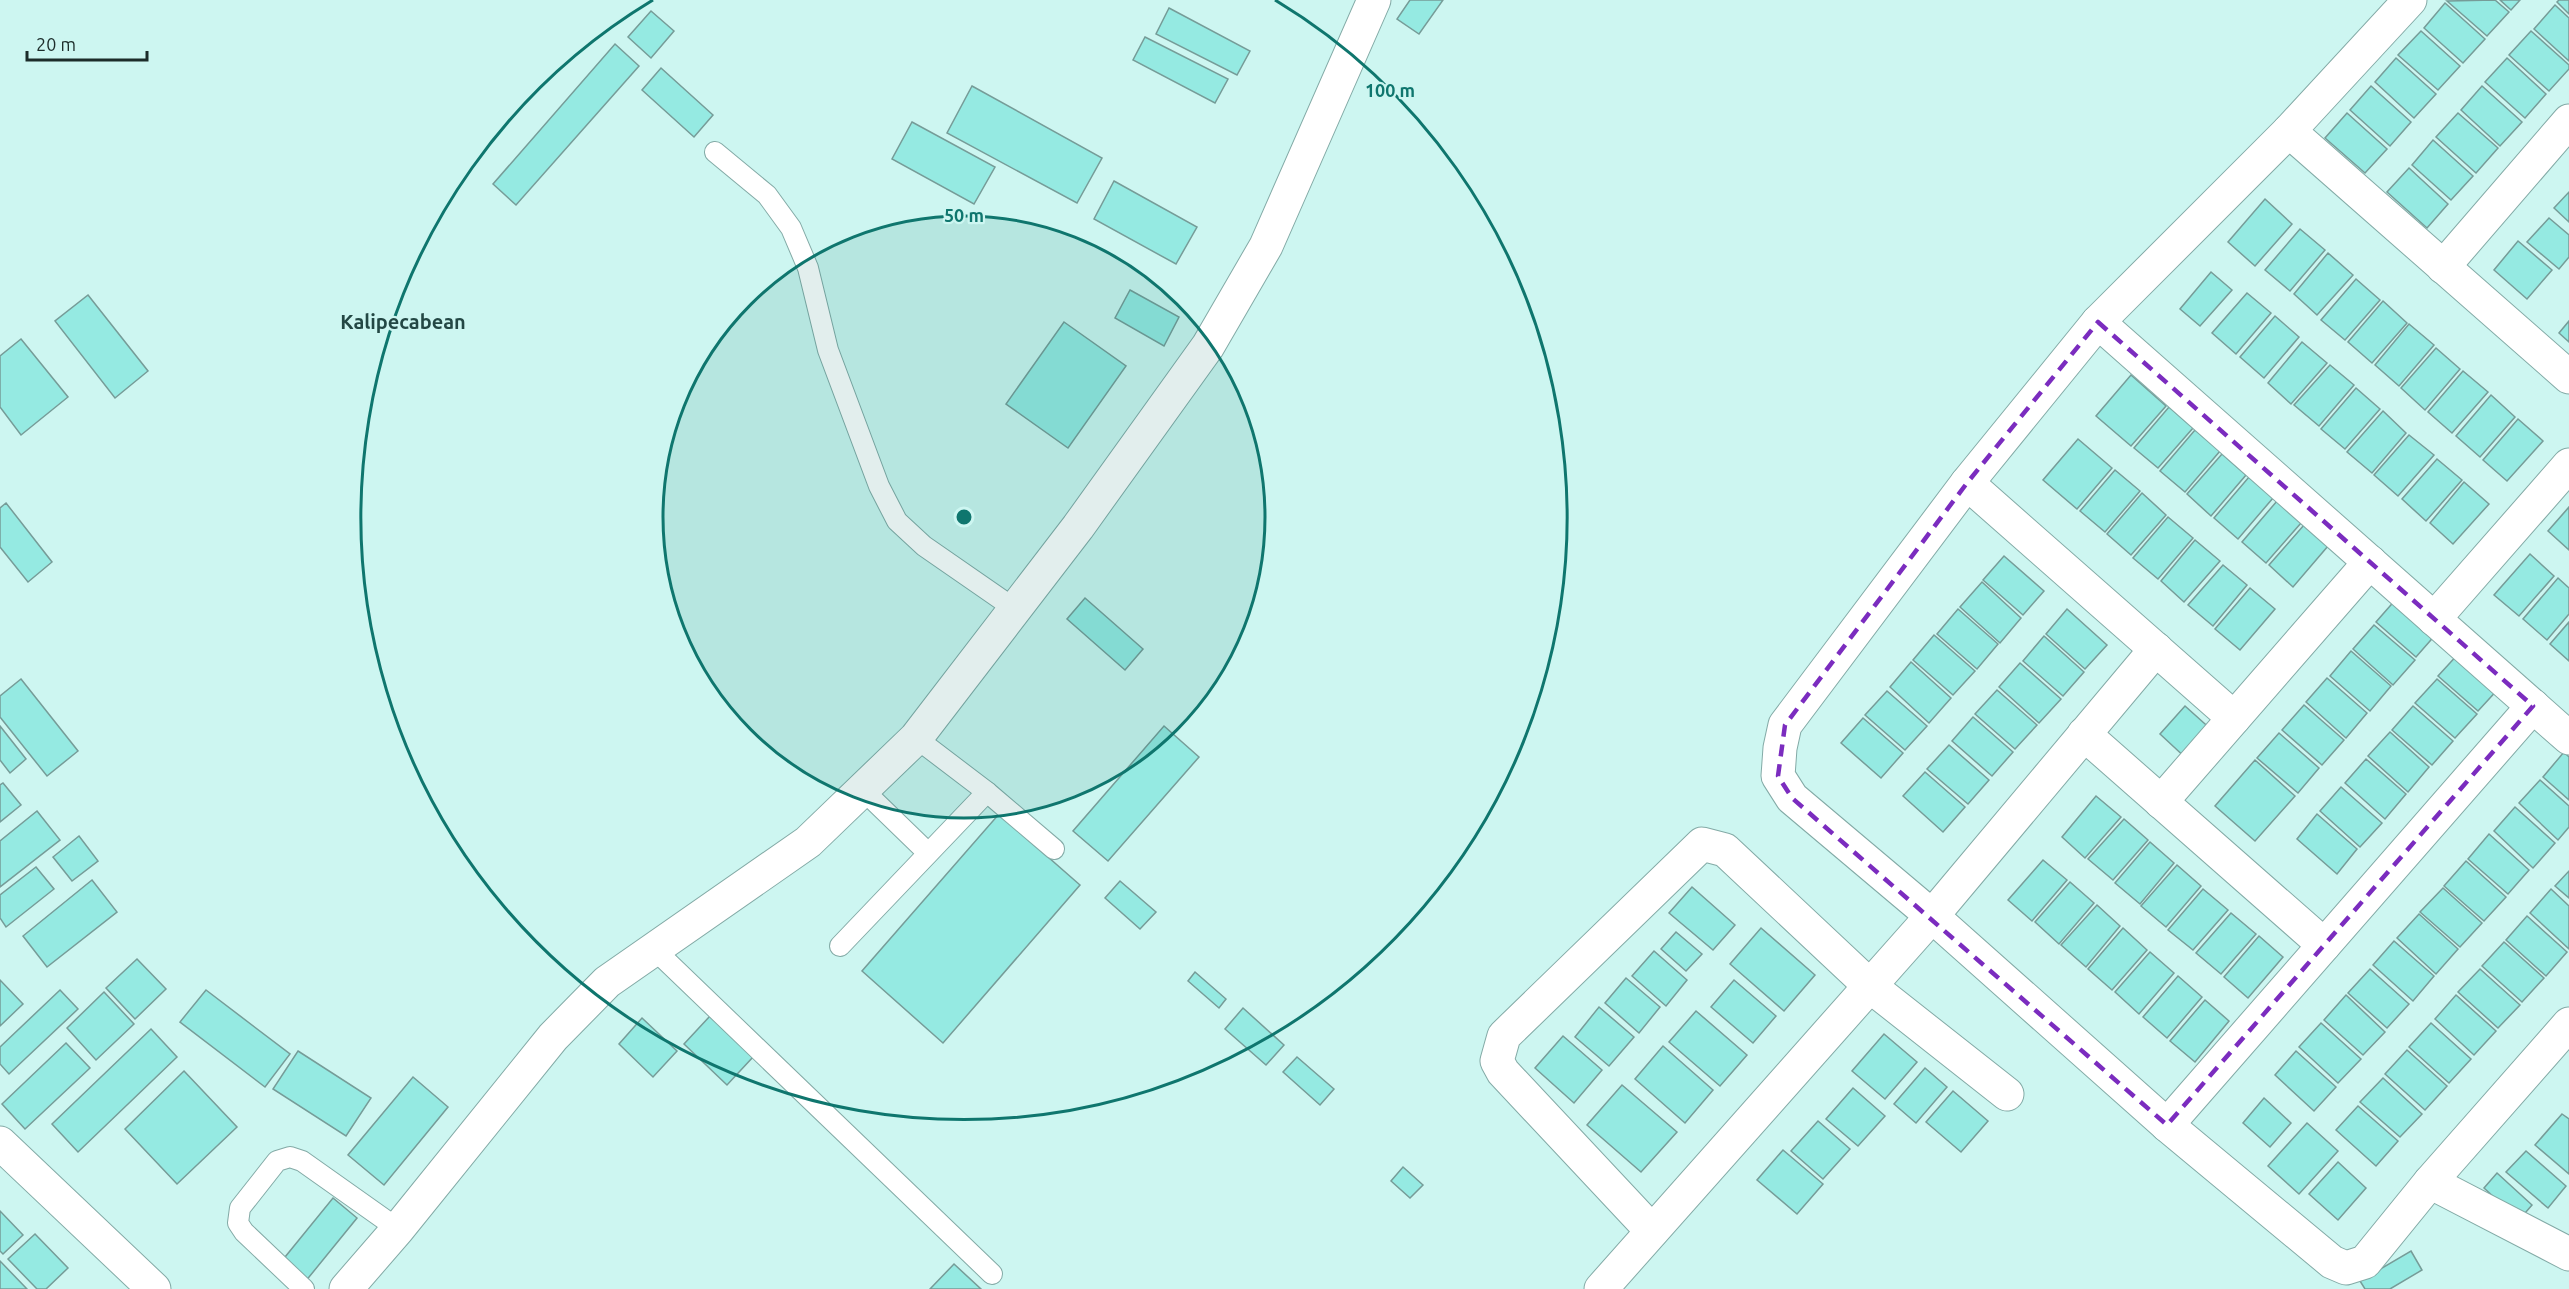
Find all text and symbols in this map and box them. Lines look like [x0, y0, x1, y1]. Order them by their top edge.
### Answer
scale bar [27, 24, 147, 62]
text: 20 m [36, 34, 76, 54]
text: 100 m [1365, 80, 1415, 100]
text: 50 m [944, 205, 984, 225]
district label: Kalipecabean [340, 310, 466, 333]
centre of rings [954, 507, 974, 527]

